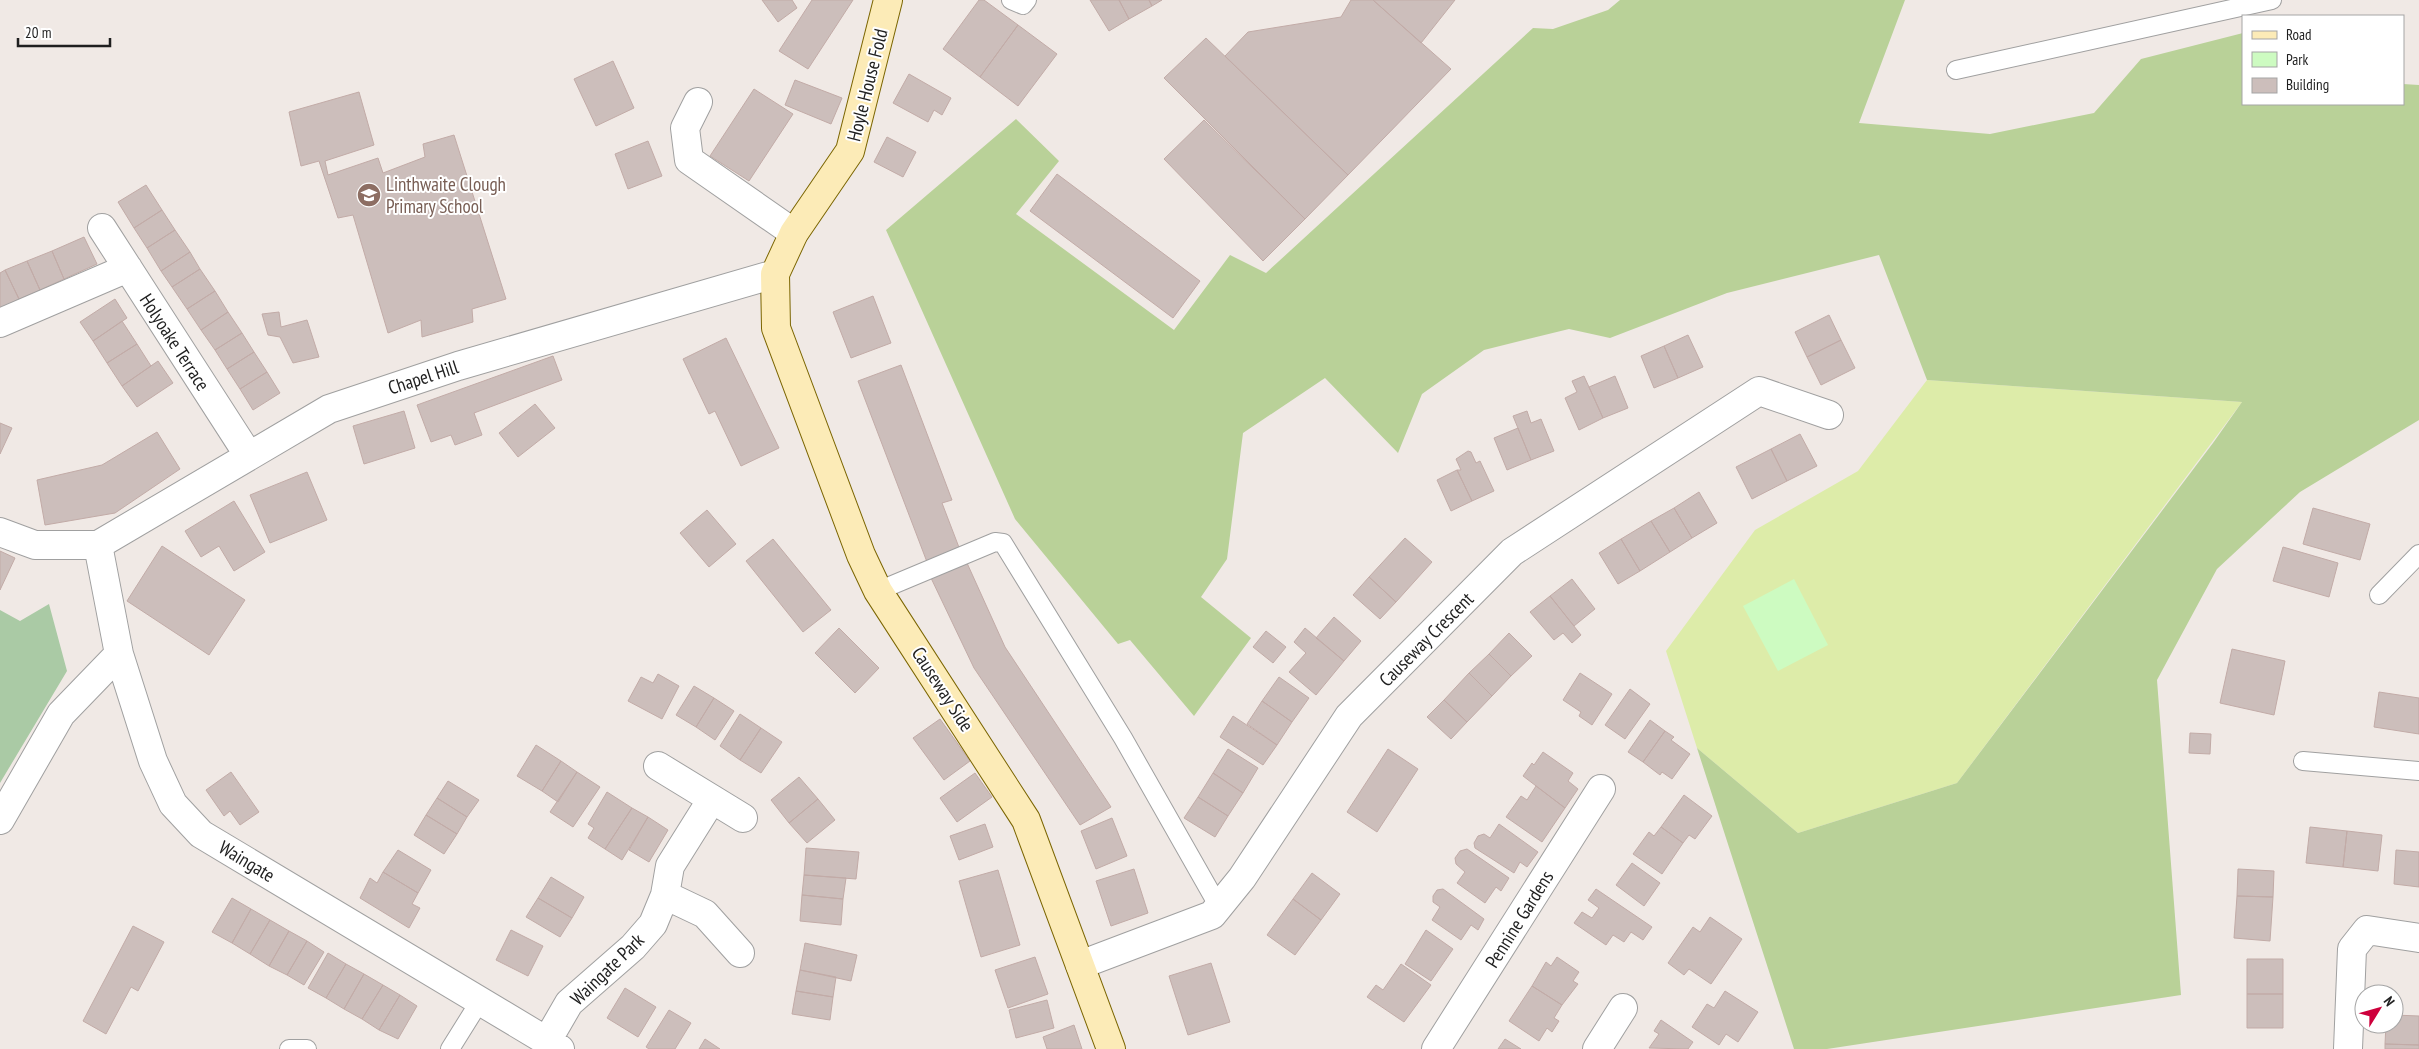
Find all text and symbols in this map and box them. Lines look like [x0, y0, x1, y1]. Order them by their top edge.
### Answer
scale bar [18, 15, 110, 47]
legend [2242, 15, 2404, 105]
text: 20 m [25, 23, 51, 42]
text: Road [2286, 25, 2312, 44]
street label: Hoyle House Fold [841, 26, 893, 144]
text: Park [2286, 50, 2308, 69]
text: Building [2286, 75, 2329, 94]
place label: Linthwaite Clough Primary School [386, 172, 506, 218]
school or university icon: Linthwaite Clough Primary School [356, 182, 382, 208]
street label: Holyoake Terrace [135, 289, 215, 395]
street label: Chapel Hill [385, 354, 462, 400]
street label: Causeway Crescent [1374, 586, 1479, 691]
street label: Causeway Side [907, 642, 979, 736]
street label: Waingate [215, 835, 279, 887]
street label: Pennine Gardens [1480, 866, 1558, 972]
street label: Waingate Park [565, 928, 649, 1010]
north arrow [2354, 984, 2404, 1034]
text: N [2380, 993, 2399, 1010]

